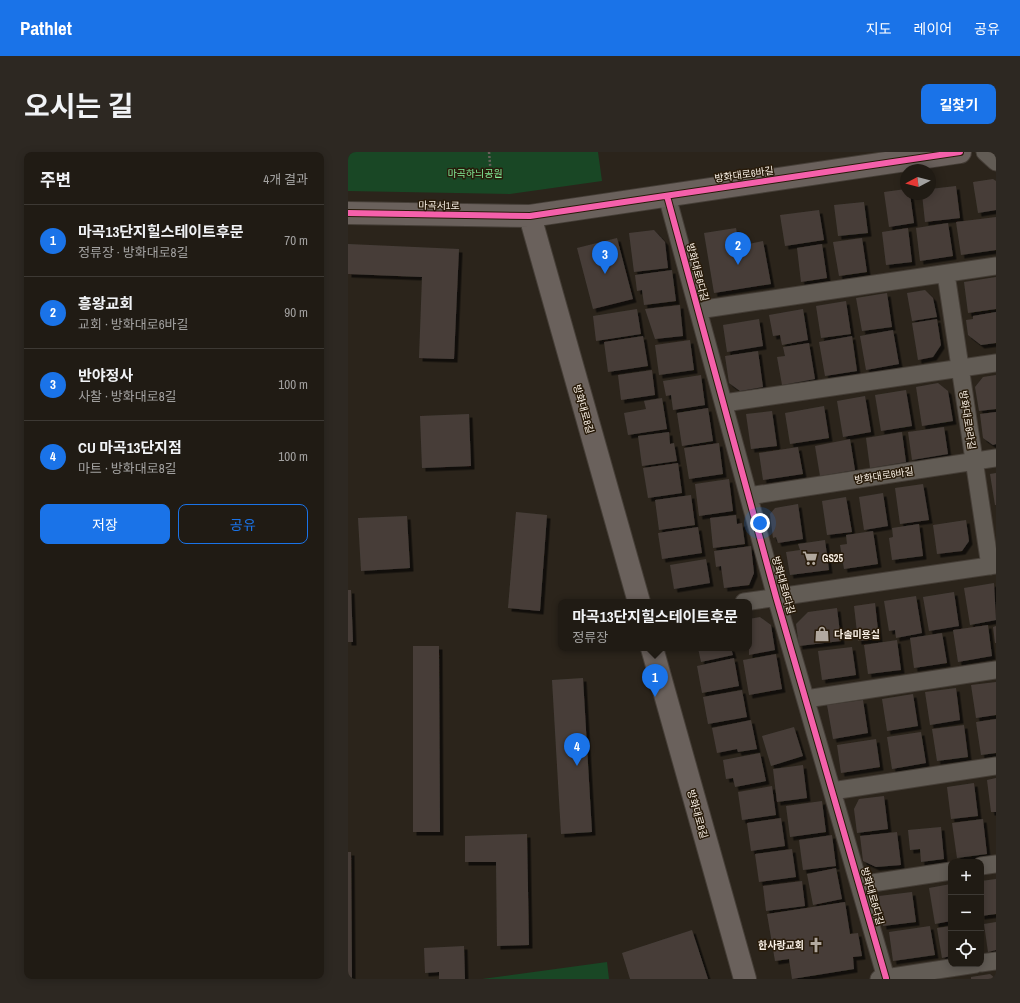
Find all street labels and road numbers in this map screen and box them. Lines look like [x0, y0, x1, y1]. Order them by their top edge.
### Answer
street label: 방화대로6바길 [714, 164, 775, 185]
street label: 마곡서1로 [418, 199, 460, 212]
street label: 방화대로6다길 [684, 242, 712, 303]
street label: 방화대로8길 [570, 383, 597, 435]
street label: 방화대로6라길 [956, 390, 979, 451]
street label: 방화대로6바길 [854, 464, 915, 487]
street label: 방화대로6다길 [769, 555, 798, 616]
street label: 방화대로8길 [684, 788, 711, 840]
street label: 방화대로6다길 [858, 866, 887, 927]

